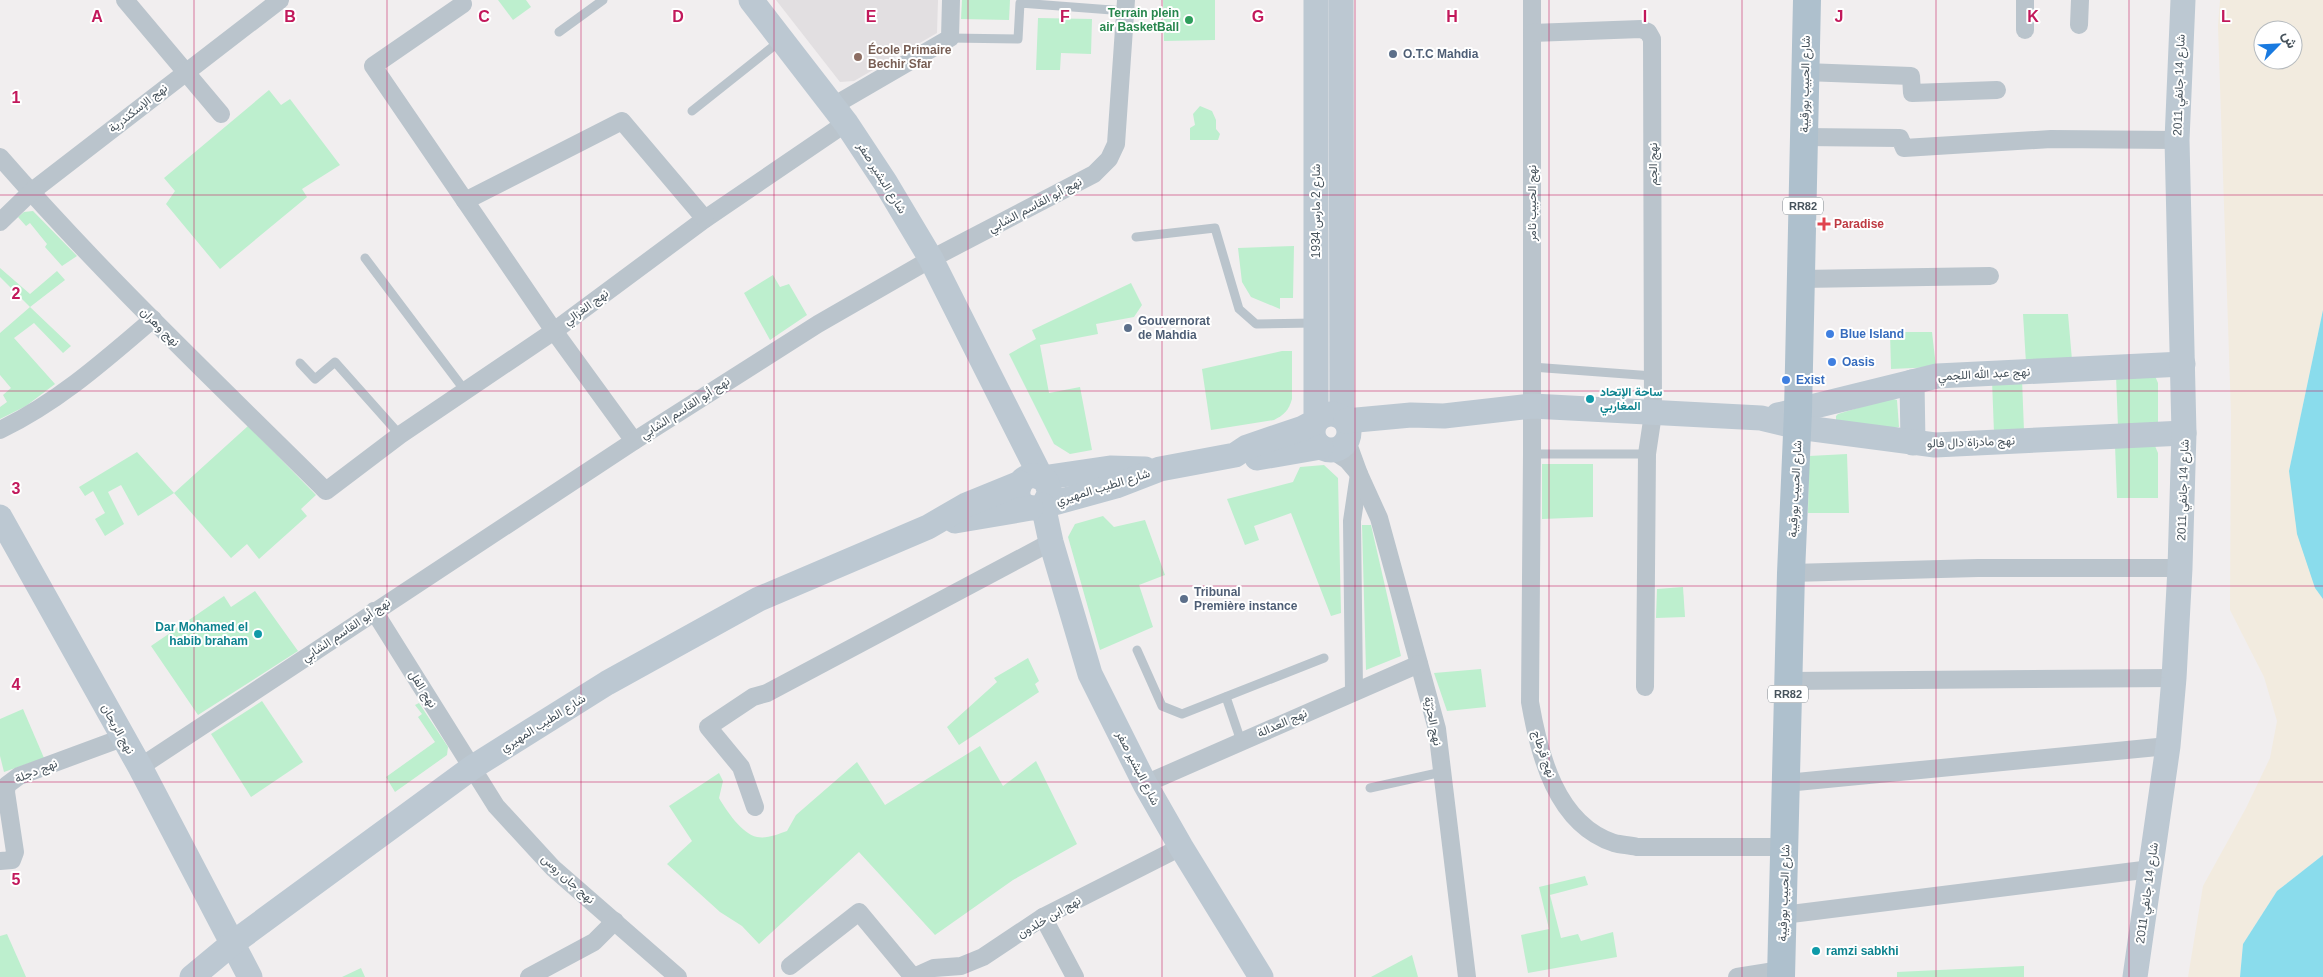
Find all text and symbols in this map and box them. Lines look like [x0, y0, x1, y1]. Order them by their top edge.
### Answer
place label: Terrain plein air BasketBall [1100, 6, 1179, 34]
text: A [91, 8, 103, 25]
text: B [284, 8, 296, 25]
text: C [478, 8, 490, 25]
text: D [672, 8, 684, 25]
text: E [866, 8, 877, 25]
text: F [1060, 8, 1070, 25]
text: G [1252, 8, 1264, 25]
text: H [1446, 8, 1458, 25]
text: I [1643, 8, 1647, 25]
text: J [1835, 8, 1843, 25]
text: K [2027, 8, 2039, 25]
text: L [2221, 8, 2231, 25]
marker: Terrain plein air BasketBall [1183, 14, 1195, 26]
north arrow [2253, 20, 2303, 70]
text: ش [2278, 29, 2301, 51]
street label: شارع 14 جانفي 2011 [2170, 34, 2191, 136]
street label: شارع الحبيب بورقيبة [1797, 35, 1815, 133]
place label: École Primaire Bechir Sfar [868, 42, 952, 71]
place label: O.T.C Mahdia [1403, 47, 1479, 61]
marker: O.T.C Mahdia [1387, 48, 1399, 60]
marker: École Primaire Bechir Sfar [852, 51, 864, 63]
street label: نهج الإسكندرية [106, 81, 171, 137]
text: 1 [12, 89, 21, 106]
street label: شارع البشير صفر [852, 139, 909, 217]
street label: نهج الجم [1646, 142, 1662, 186]
street label: شارع 2 مارس 1934 [1309, 164, 1325, 258]
street label: نهج الحبيب ثامر [1525, 165, 1541, 242]
street label: نهج أبو القاسم الشابي [986, 174, 1085, 238]
road number: RR82 [1783, 198, 1823, 215]
place label: Paradise [1834, 217, 1884, 231]
marker: Paradise [1818, 218, 1830, 230]
text: 2 [12, 285, 21, 302]
street label: نهج الغزالي [561, 286, 613, 330]
street label: نهج وهران [136, 305, 182, 351]
place label: Gouvernorat de Mahdia [1138, 314, 1210, 342]
marker: Gouvernorat de Mahdia [1122, 322, 1134, 334]
place label: Blue Island [1840, 327, 1904, 341]
marker: Blue Island [1824, 328, 1836, 340]
place label: Oasis [1842, 355, 1875, 369]
marker: Oasis [1826, 356, 1838, 368]
street label: نهج عبد الله اللجمي [1937, 365, 2031, 386]
place label: Exist [1796, 373, 1825, 387]
street label: نهج أبو القاسم الشابي [638, 374, 734, 445]
marker: Exist [1780, 374, 1792, 386]
place label: ساحة الإتحاد المغاربي [1600, 385, 1663, 416]
marker: ساحة الإتحاد المغاربي [1584, 393, 1596, 405]
street label: نهج مادزاة دال فالو [1927, 433, 2015, 453]
street label: شارع 14 جانفي 2011 [2174, 439, 2195, 541]
street label: شارع الحبيب بورقيبة [1785, 440, 1807, 538]
street label: شارع الطيب المهيري [1054, 466, 1153, 511]
text: 3 [12, 480, 21, 497]
place label: Tribunal Première instance [1194, 585, 1298, 613]
marker: Tribunal Première instance [1178, 593, 1190, 605]
street label: نهج أبو القاسم الشابي [299, 595, 395, 667]
place label: Dar Mohamed el habib braham [155, 620, 248, 648]
marker: Dar Mohamed el habib braham [252, 628, 264, 640]
street label: نهج الفل [404, 668, 440, 711]
text: 4 [12, 676, 21, 693]
road number: RR82 [1768, 686, 1808, 702]
street label: شارع الطيب المهيري [498, 691, 590, 757]
street label: نهج الحرّيّة [1419, 695, 1445, 747]
street label: نهج الريحان [97, 702, 137, 757]
street label: نهج العدالة [1255, 706, 1310, 742]
street label: شارع البشير صفر [1111, 728, 1163, 808]
street label: نهج قرطاج [1527, 728, 1559, 780]
street label: نهج دجلة [13, 756, 60, 788]
street label: شارع 14 جانفي 2011 [2133, 842, 2164, 945]
street label: شارع الحبيب بورقيبة [1775, 844, 1795, 942]
street label: نهج جان روس [537, 851, 598, 908]
text: 5 [12, 871, 21, 888]
street label: نهج ابن خلدون [1015, 893, 1084, 943]
place label: ramzi sabkhi [1826, 944, 1899, 958]
marker: ramzi sabkhi [1810, 945, 1822, 957]

